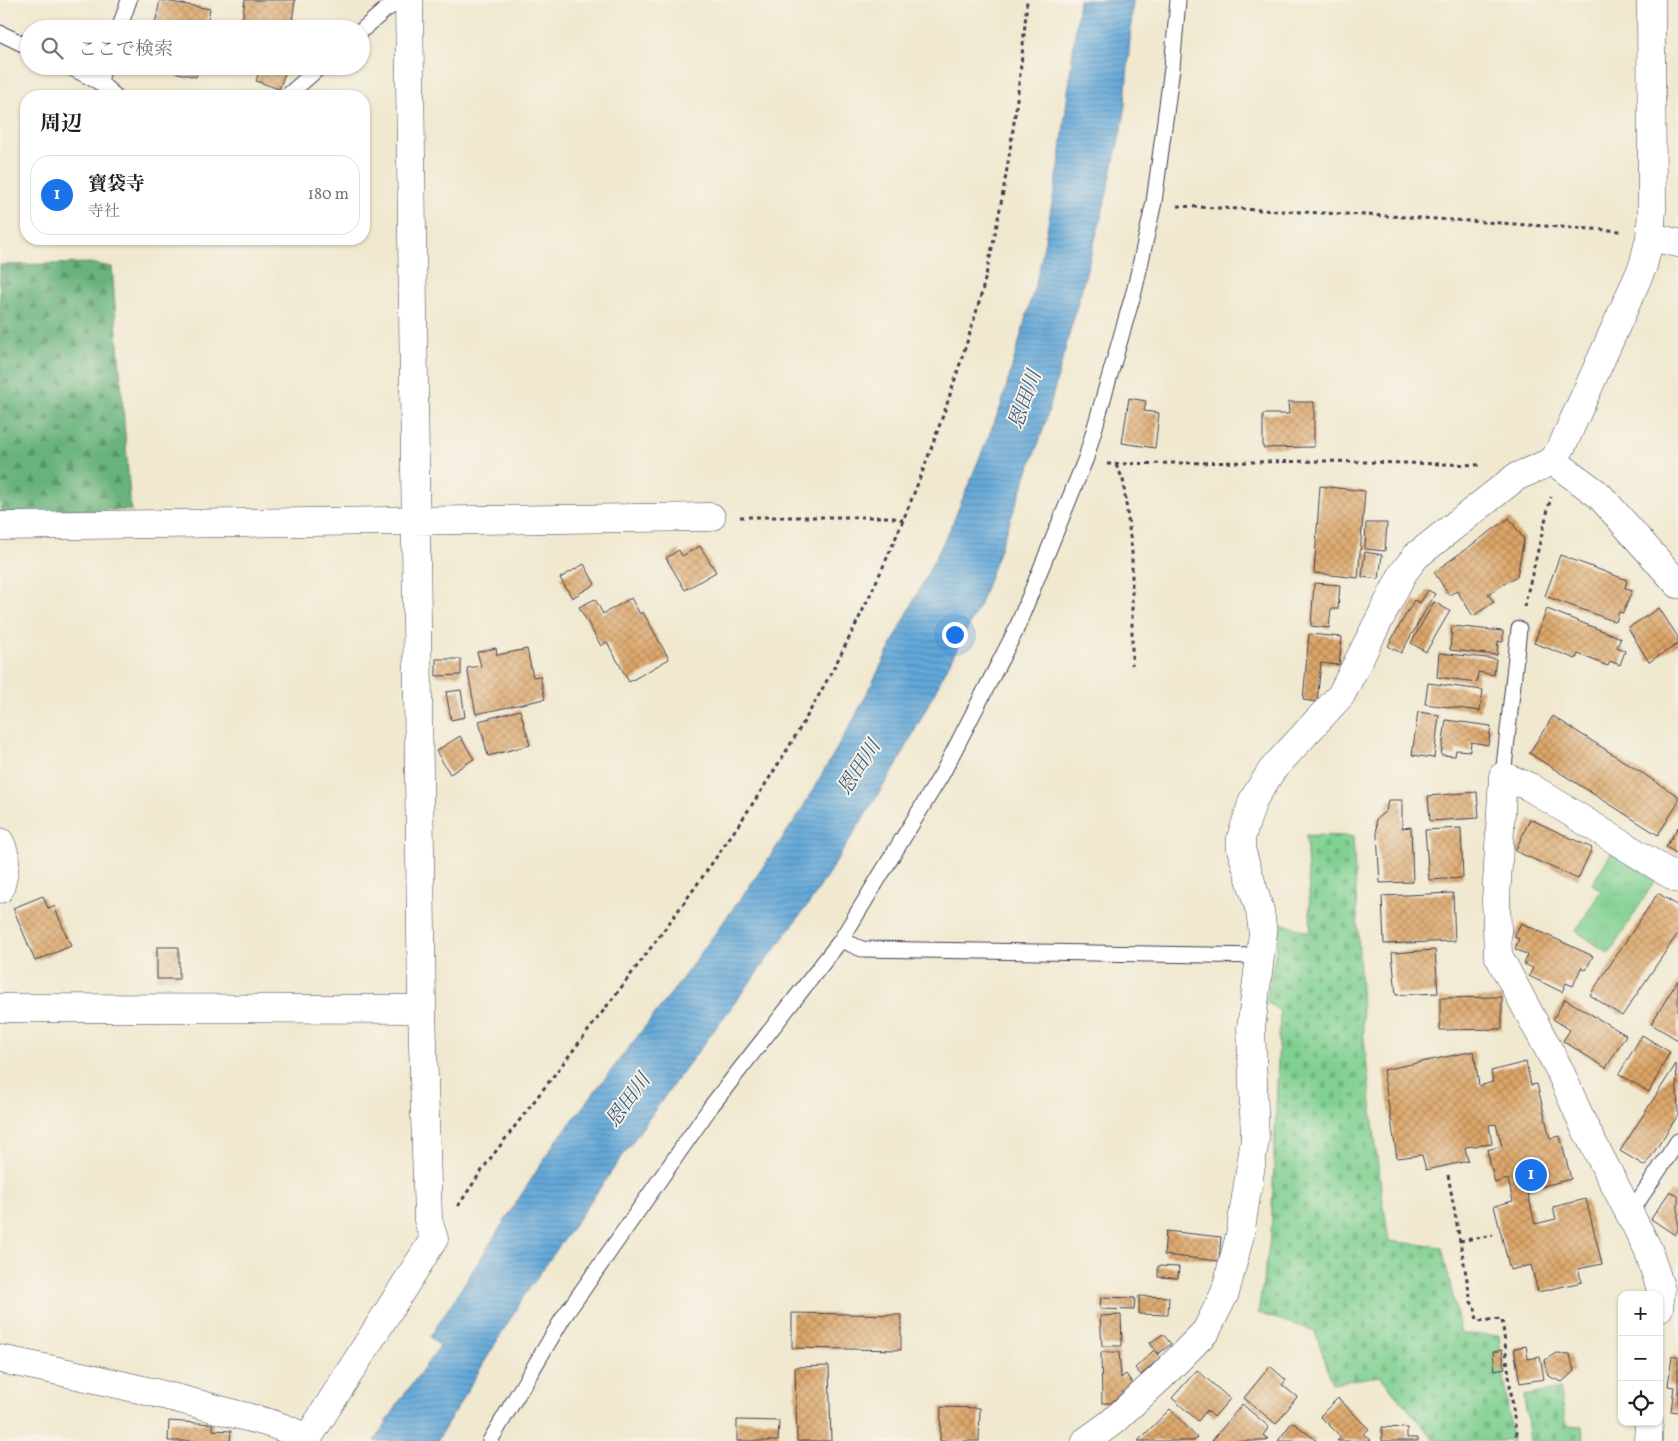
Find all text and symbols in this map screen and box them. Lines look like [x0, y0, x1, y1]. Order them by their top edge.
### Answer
search box [20, 20, 370, 75]
icon: search [38, 34, 66, 62]
text: ここで検索 [78, 37, 173, 63]
text: 周辺 [40, 110, 82, 139]
text: 寶袋寺 [88, 172, 145, 198]
text: 1 [54, 184, 60, 206]
text: 180 m [308, 184, 349, 206]
text: 寺社 [88, 201, 120, 223]
water label: 恩田川 [1003, 365, 1050, 433]
your location [942, 622, 968, 648]
water label: 恩田川 [832, 734, 889, 801]
water label: 恩田川 [600, 1067, 659, 1133]
pin: 1 [1515, 1156, 1547, 1194]
map controls [1618, 1291, 1663, 1426]
button: + [1618, 1291, 1663, 1336]
button: − [1618, 1336, 1663, 1381]
button: locate [1618, 1381, 1663, 1426]

